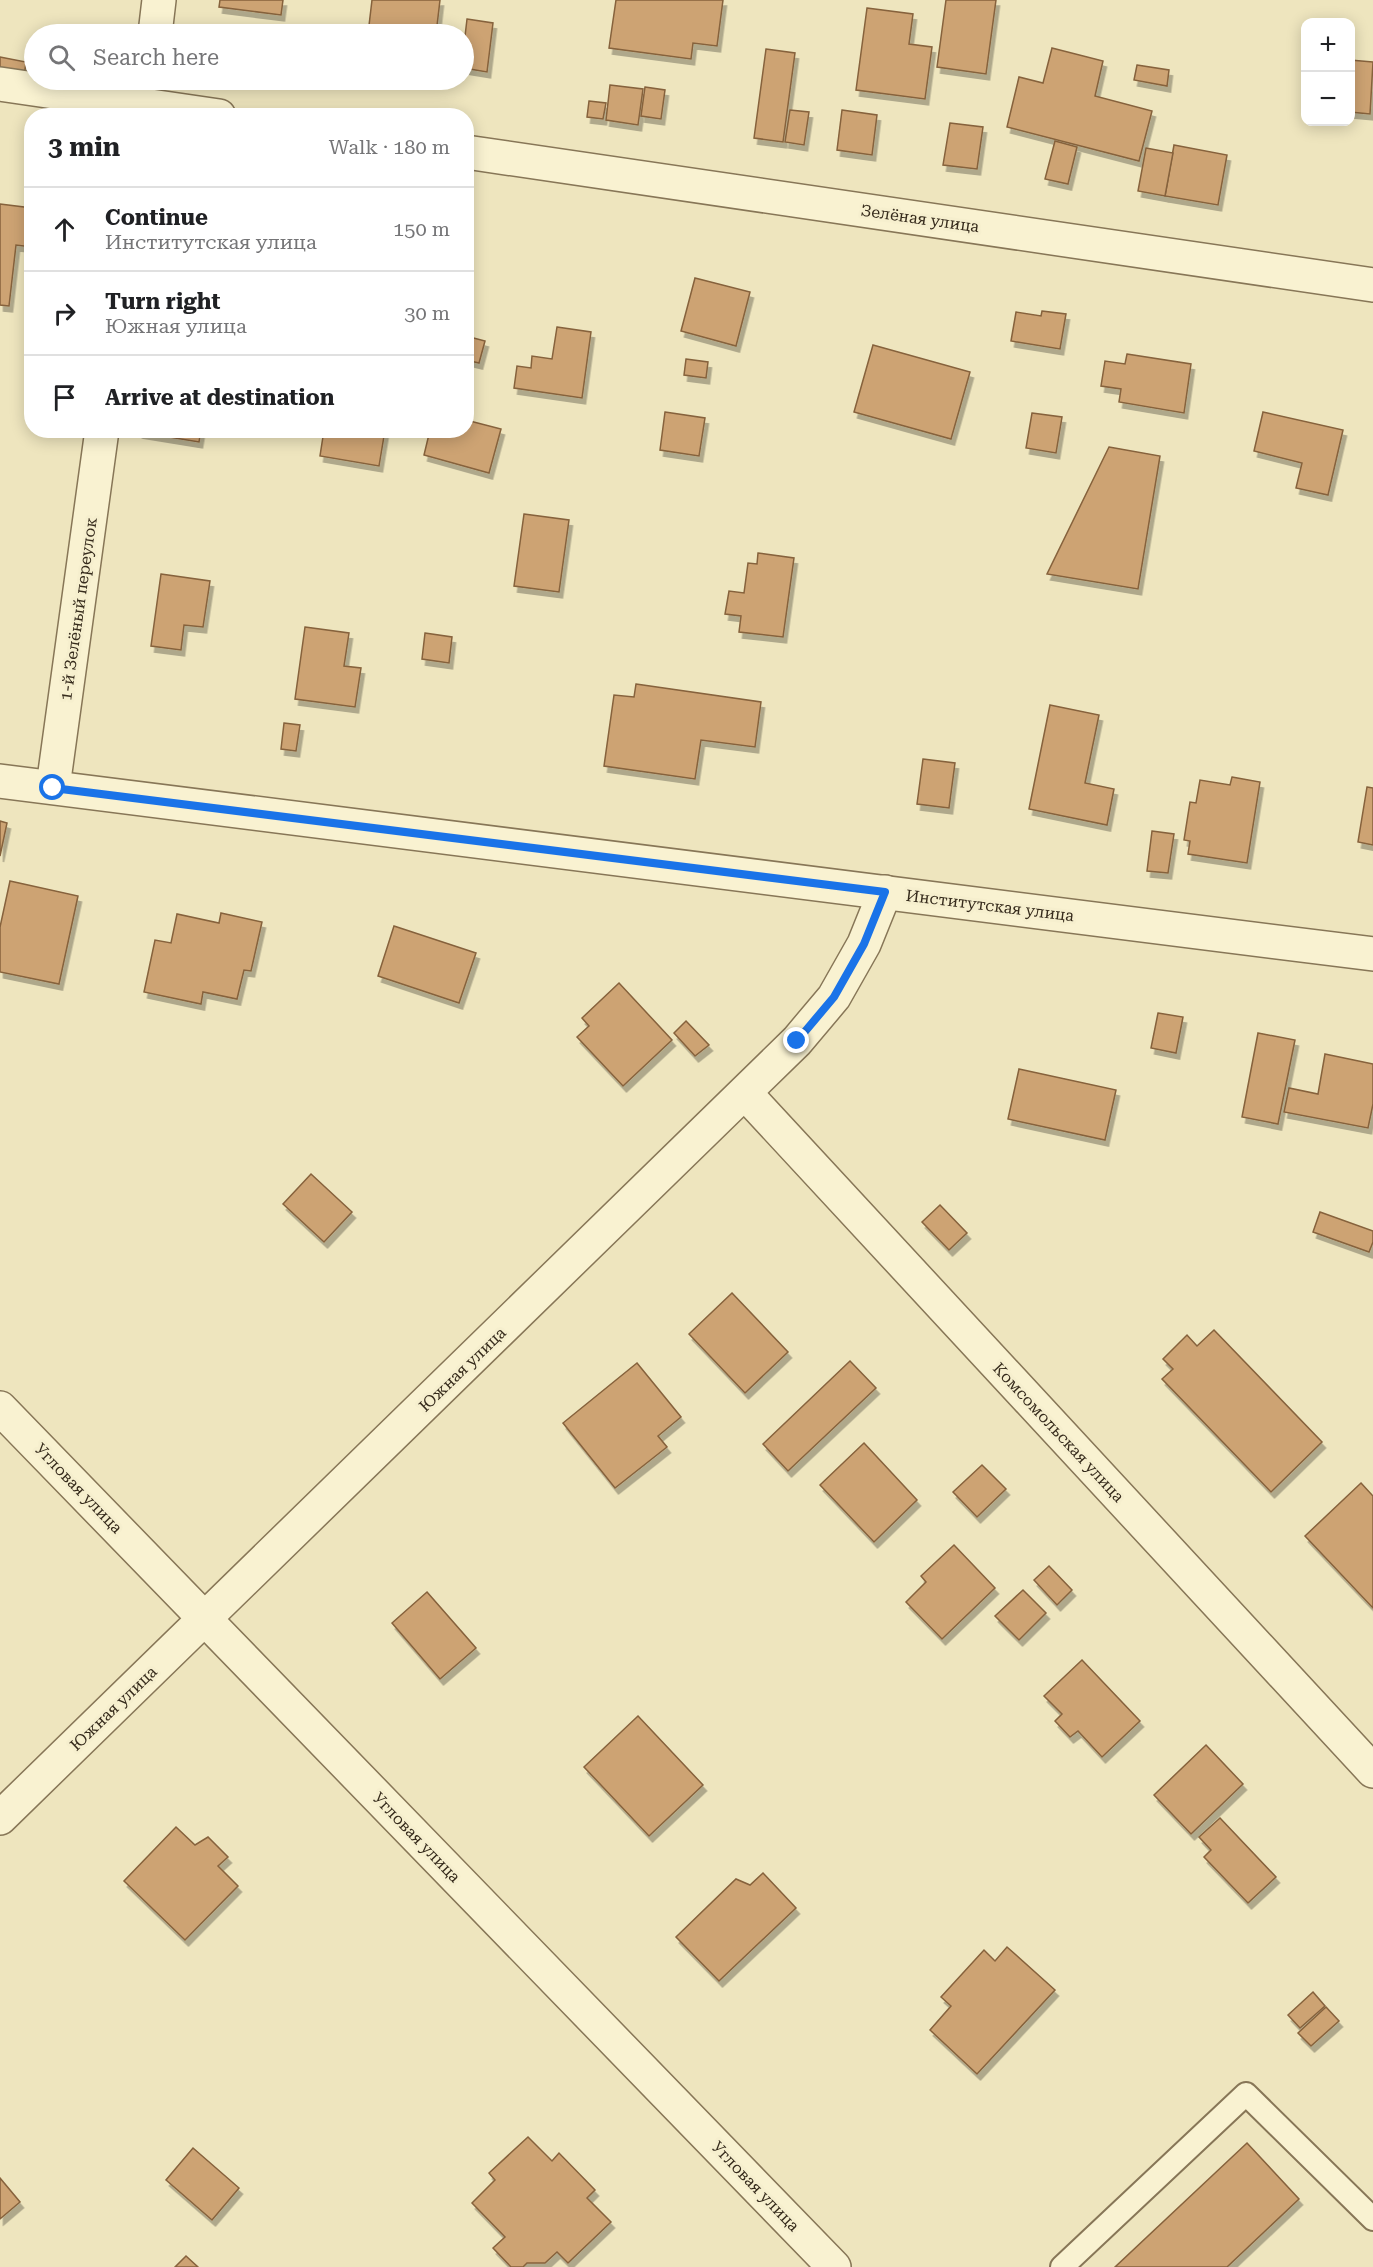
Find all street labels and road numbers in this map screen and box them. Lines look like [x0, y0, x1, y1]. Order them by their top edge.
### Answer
street label: Зелёная улица [859, 201, 981, 236]
street label: 1-й Зелёный переулок [56, 516, 101, 702]
street label: Институтская улица [905, 886, 1075, 925]
street label: Южная улица [415, 1323, 510, 1416]
street label: Комсомольская улица [989, 1359, 1128, 1506]
street label: Угловая улица [31, 1439, 127, 1538]
street label: Южная улица [66, 1662, 161, 1755]
street label: Угловая улица [369, 1788, 465, 1887]
street label: Угловая улица [708, 2137, 804, 2236]

